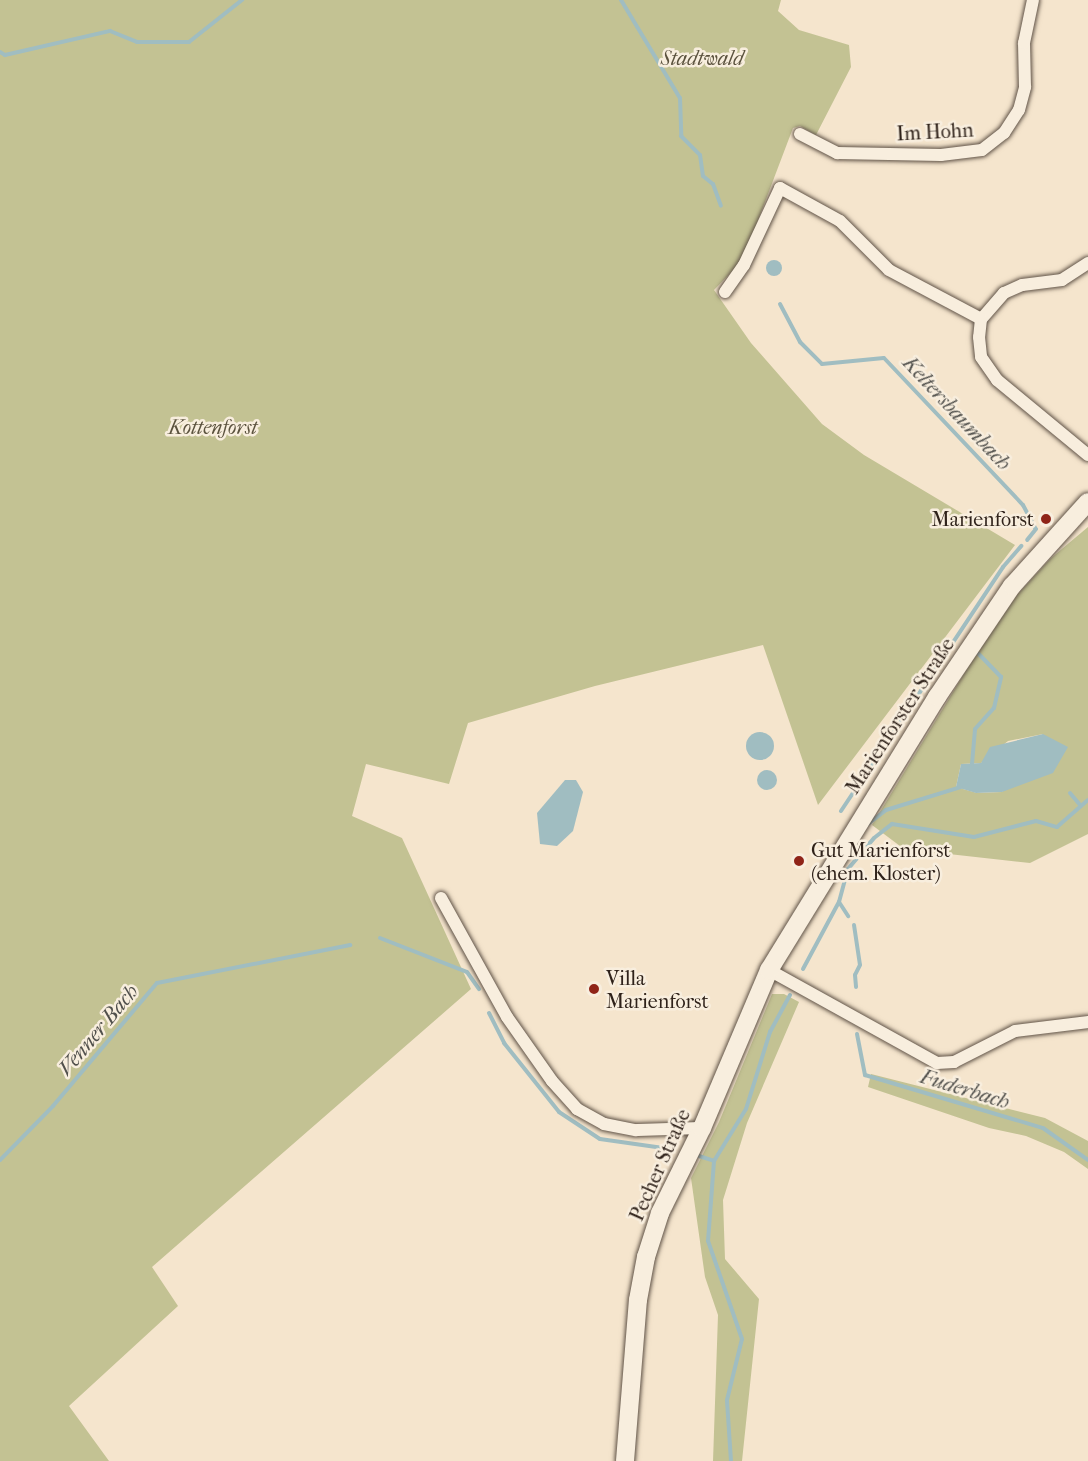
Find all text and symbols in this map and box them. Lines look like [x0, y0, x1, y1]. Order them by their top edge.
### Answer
park label: Stadtwald [661, 46, 743, 70]
street label: Im Hohn [896, 118, 974, 146]
water label: Keltersbaumbach [898, 351, 1016, 475]
park label: Kottenforst [169, 415, 257, 439]
place label: Marienforst [931, 507, 1034, 531]
marker: Marienforst [1039, 512, 1053, 526]
street label: Marienforster Straße [841, 633, 959, 799]
place label: Gut Marienforst (ehem. Kloster) [811, 838, 950, 885]
marker: Gut Marienforst (ehem. Kloster) [792, 854, 806, 868]
place label: Villa Marienforst [606, 966, 709, 1013]
water label: Venner Bach [53, 979, 143, 1081]
marker: Villa Marienforst [587, 982, 601, 996]
water label: Fuderbach [917, 1064, 1013, 1114]
street label: Pecher Straße [625, 1105, 695, 1225]

